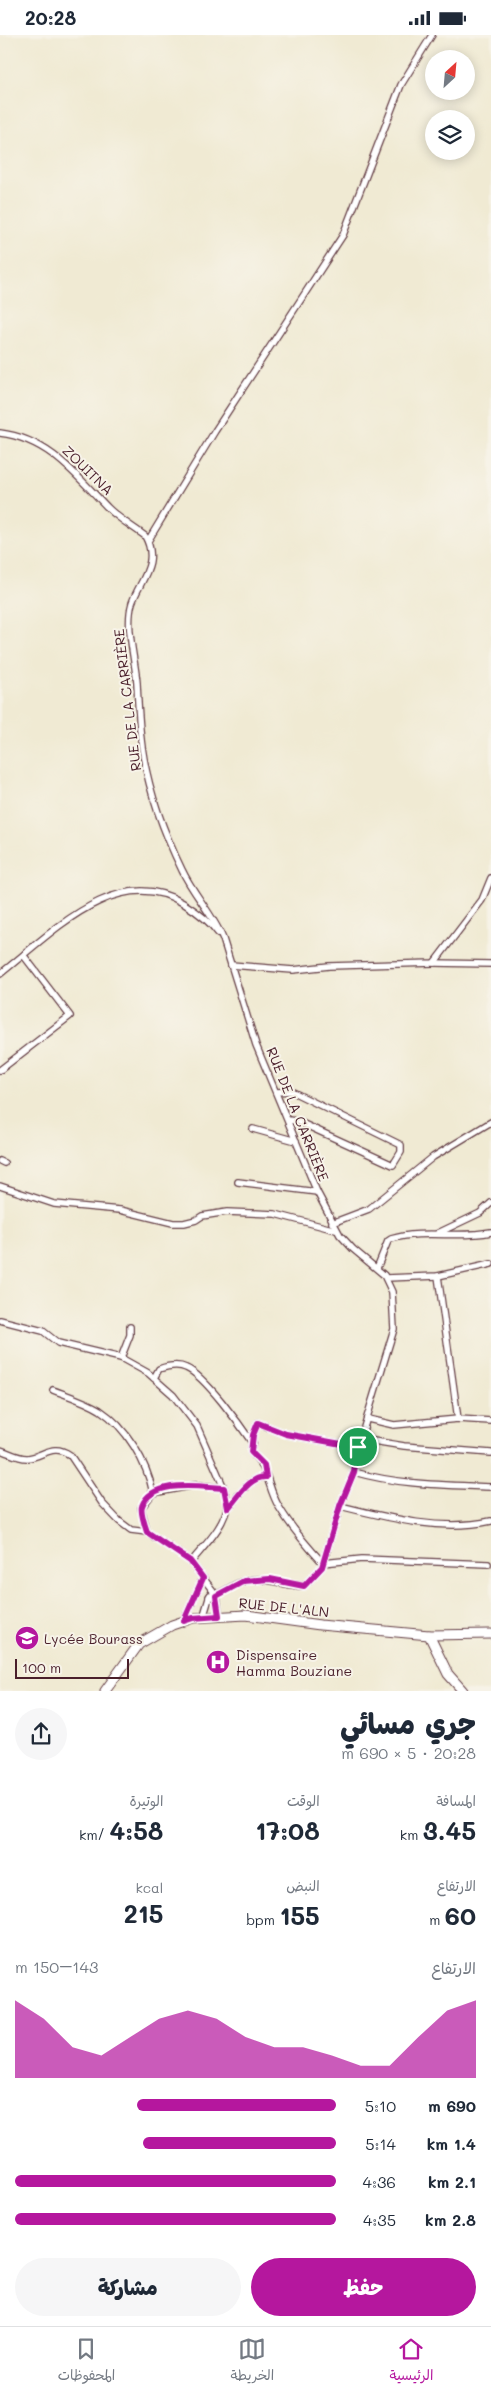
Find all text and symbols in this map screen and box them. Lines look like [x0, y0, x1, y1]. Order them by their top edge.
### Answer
text: 20:28 [25, 5, 76, 30]
north arrow [425, 50, 475, 100]
map controls [425, 50, 475, 160]
button: layers [425, 110, 475, 160]
street label: ZOUITNA [58, 441, 118, 499]
street label: RUE DE LA CARRIÈRE [109, 628, 145, 772]
street label: RUE DE LA CARRIÈRE [262, 1044, 334, 1184]
pin [337, 1426, 379, 1468]
icon: arrive [344, 1433, 372, 1461]
street label: RUE DE L'ALN [238, 1593, 330, 1621]
school or university icon: Lycée Bourass [14, 1625, 40, 1651]
place label: Lycée Bourass [44, 1629, 143, 1648]
place label: Dispensaire Hamma Bouziane [236, 1645, 352, 1680]
hospital icon: Dispensaire Hamma Bouziane [205, 1649, 231, 1675]
scale bar [15, 1656, 129, 1679]
text: 100 m [22, 1658, 61, 1677]
text: جري مسائي [340, 1705, 476, 1741]
button: share [15, 1708, 67, 1760]
text: 20:28 · 5 × 690 m [341, 1742, 476, 1763]
text: الوتيرة [130, 1791, 163, 1810]
text: الوقت [287, 1791, 320, 1810]
text: المسافة [436, 1791, 476, 1810]
text: 4:58 [109, 1814, 163, 1846]
text: 17:08 [255, 1814, 320, 1846]
text: 3.45 [423, 1814, 476, 1846]
text: /km [79, 1825, 109, 1844]
text: km [400, 1825, 423, 1844]
text: النبض [286, 1876, 320, 1895]
text: الارتفاع [437, 1876, 476, 1895]
text: kcal [135, 1878, 163, 1897]
text: 215 [124, 1897, 163, 1929]
text: 155 [279, 1899, 320, 1931]
text: 60 [445, 1899, 476, 1931]
text: bpm [246, 1910, 279, 1929]
text: m [429, 1910, 445, 1929]
text: 143–150 m [15, 1956, 98, 1977]
text: الارتفاع [431, 1957, 476, 1978]
text: 5:10 [365, 2095, 396, 2116]
text: 690 m [428, 2095, 476, 2116]
text: 5:14 [365, 2133, 396, 2154]
text: 1.4 km [427, 2133, 476, 2154]
text: 4:36 [363, 2171, 396, 2192]
text: 2.1 km [428, 2171, 476, 2192]
text: 4:35 [363, 2209, 396, 2230]
text: 2.8 km [425, 2209, 476, 2230]
button: مشاركة [15, 2258, 241, 2316]
button: حفظ [251, 2258, 476, 2316]
tab: المحفوظات [58, 2335, 115, 2388]
tab: الخريطة [231, 2335, 274, 2388]
tab: الرئيسية [389, 2335, 433, 2388]

